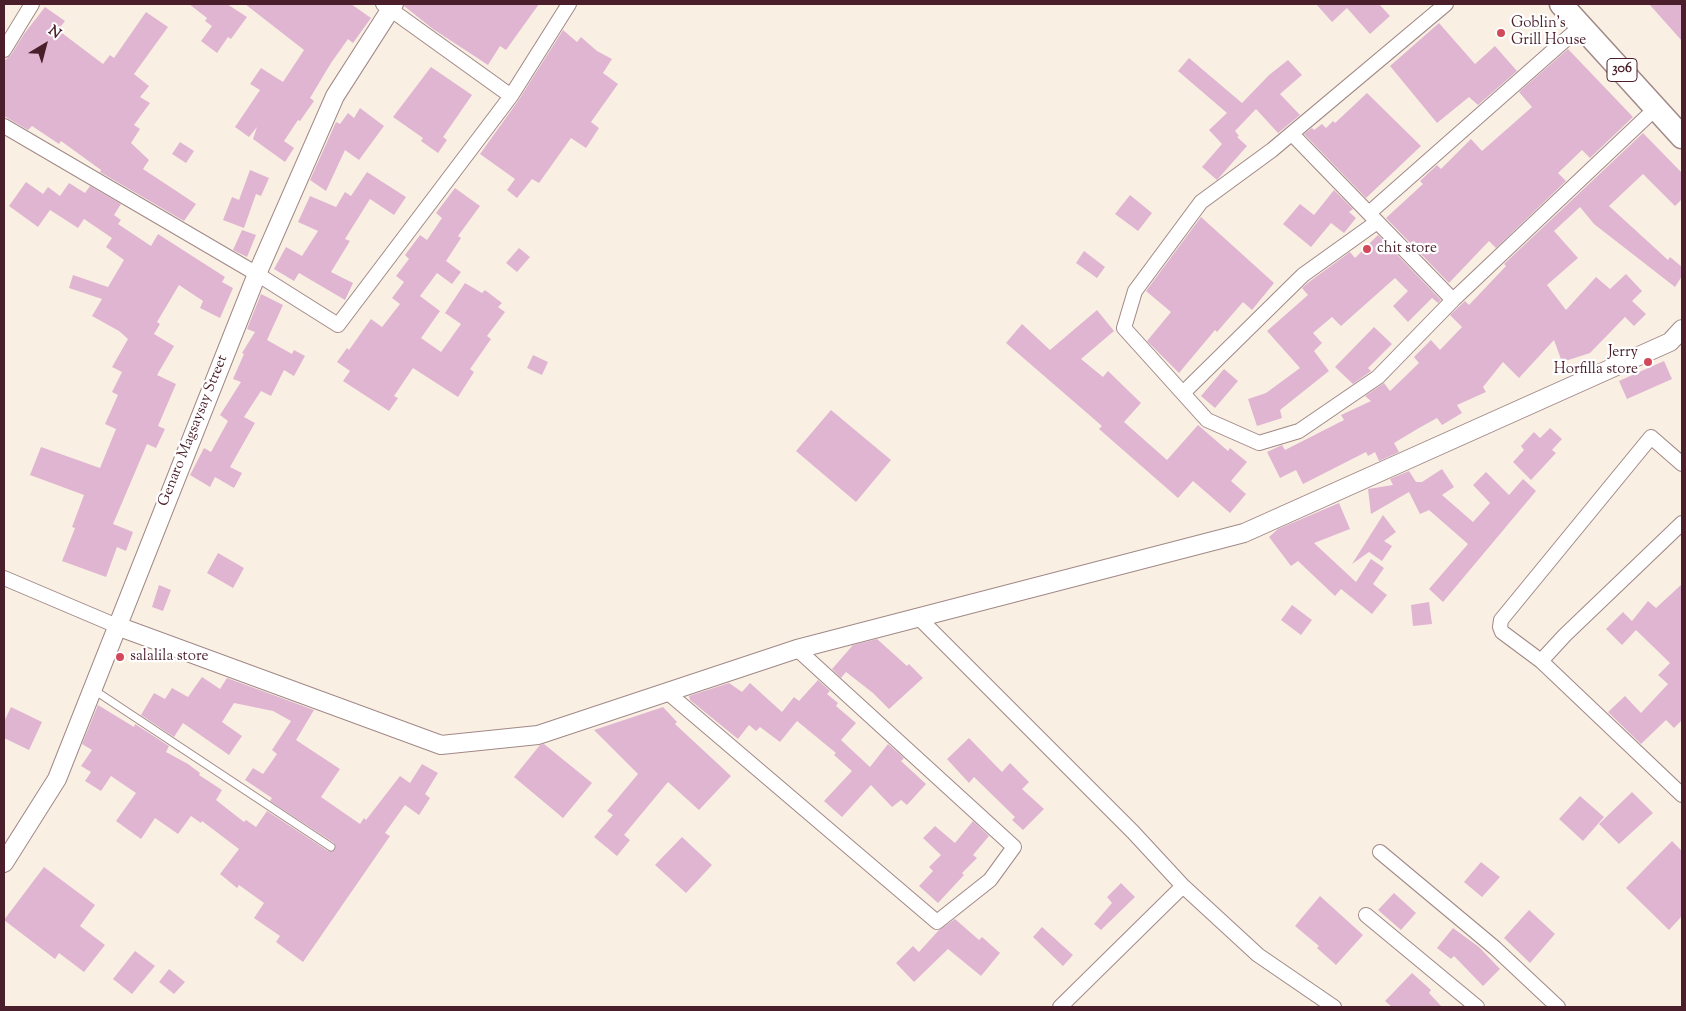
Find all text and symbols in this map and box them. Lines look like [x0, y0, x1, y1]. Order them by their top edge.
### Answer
place label: Goblin's Grill House [1511, 15, 1586, 50]
north arrow [20, 20, 70, 70]
text: N [44, 22, 65, 44]
marker: Goblin's Grill House [1495, 27, 1507, 39]
road number: 306 [1607, 58, 1637, 82]
place label: chit store [1377, 240, 1437, 258]
marker: chit store [1361, 243, 1373, 255]
place label: Jerry Horfilla store [1554, 344, 1638, 379]
street label: Genaro Magsaysay Street [155, 353, 233, 509]
marker: Jerry Horfilla store [1642, 356, 1654, 368]
place label: salalila store [130, 648, 208, 666]
marker: salalila store [114, 651, 126, 663]

